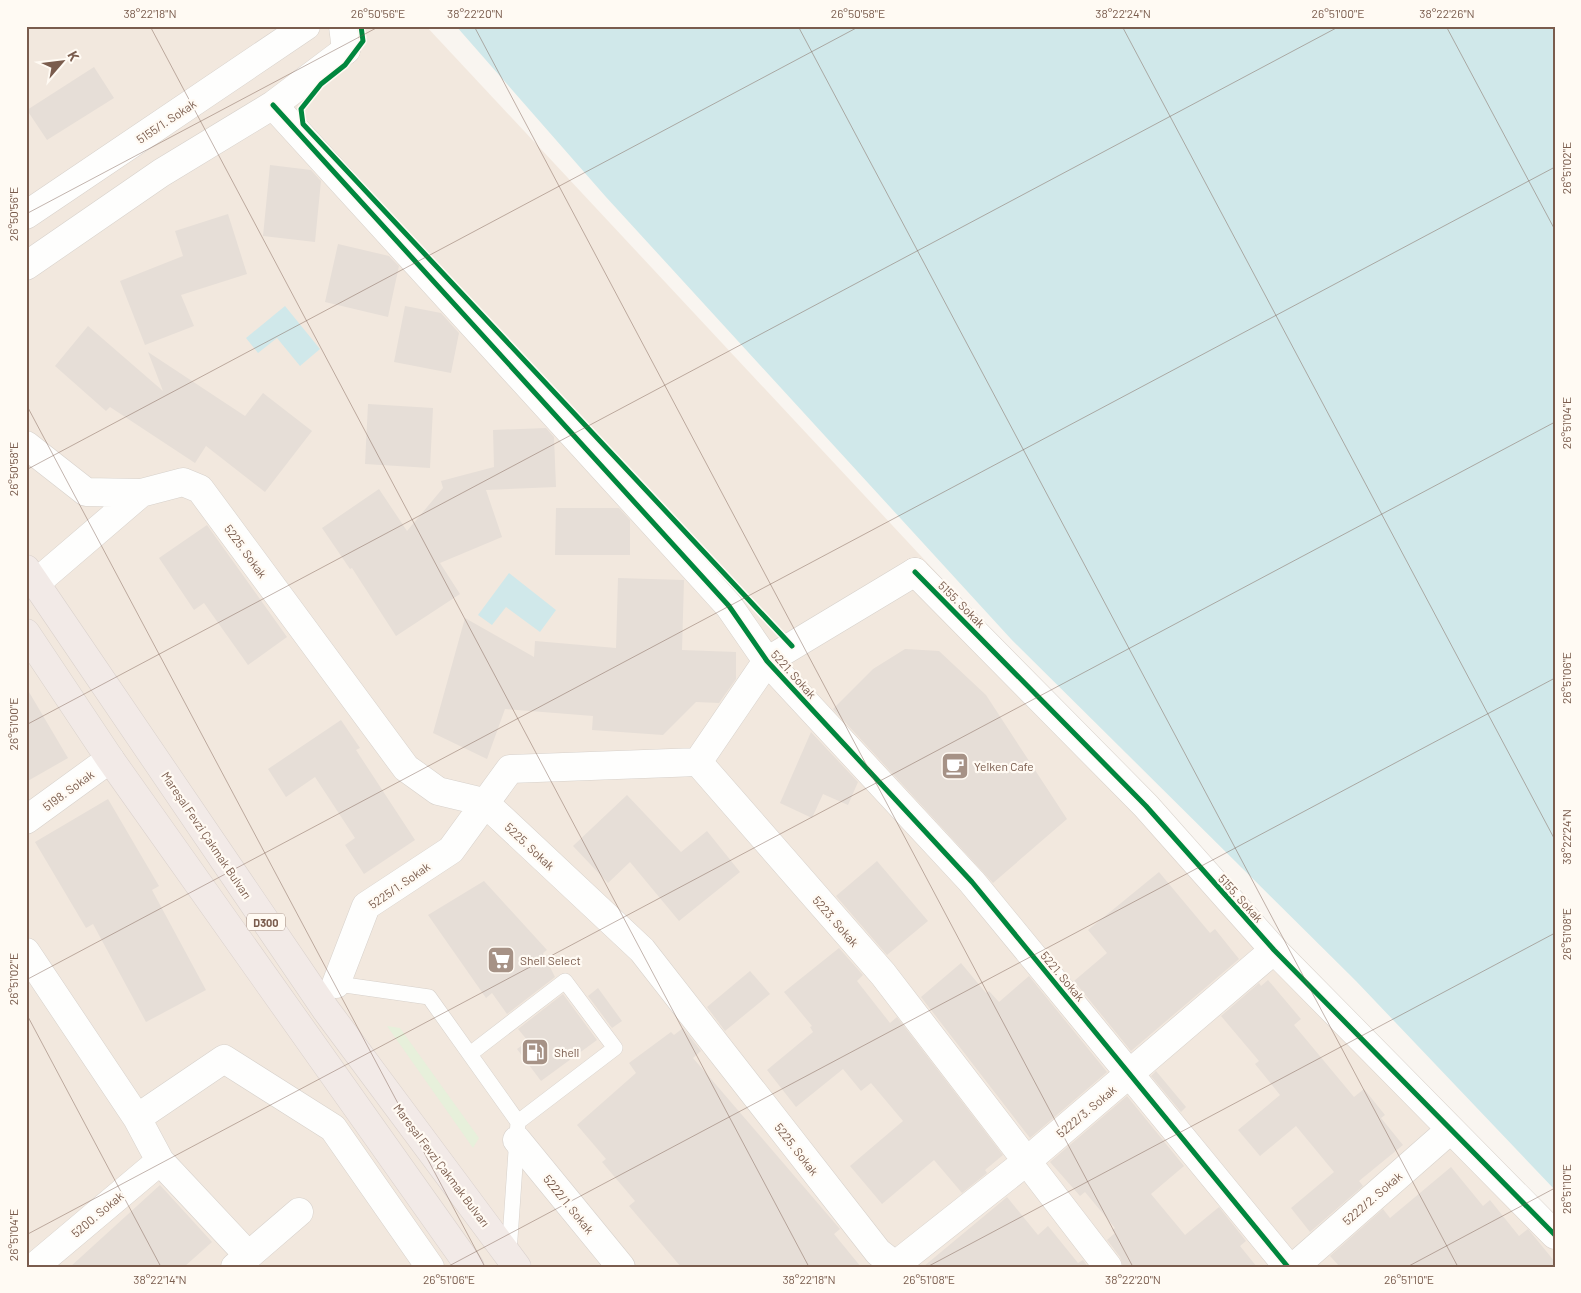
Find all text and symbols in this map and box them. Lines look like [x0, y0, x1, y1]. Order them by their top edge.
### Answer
text: 38°22'18"N [123, 6, 177, 20]
text: 26°50'56"E [351, 6, 405, 20]
text: 38°22'20"N [447, 6, 503, 20]
text: 26°50'58"E [831, 6, 885, 20]
text: 38°22'24"N [1095, 6, 1151, 20]
text: 26°51'00"E [1312, 6, 1364, 20]
text: 38°22'26"N [1419, 6, 1475, 20]
north arrow [38, 38, 88, 88]
text: K [64, 48, 84, 64]
street label: 5155/1. Sokak [134, 96, 198, 146]
text: 26°51'02"E [1559, 142, 1573, 194]
text: 26°50'56"E [6, 187, 20, 241]
text: 26°51'04"E [1559, 397, 1573, 449]
text: 26°50'58"E [6, 442, 20, 496]
street label: 5225. Sokak [222, 522, 270, 580]
street label: 5155. Sokak [936, 578, 988, 630]
street label: 5221. Sokak [769, 647, 819, 701]
text: 26°51'06"E [1559, 652, 1573, 704]
text: 26°51'00"E [6, 698, 20, 750]
cafe icon: Yelken Cafe [940, 751, 970, 781]
place label: Yelken Cafe [974, 759, 1034, 773]
street label: 5198. Sokak [40, 767, 96, 813]
street label: Mareşal Fevzi Çakmak Bulvarı [159, 769, 255, 901]
text: 38°22'24"N [1559, 809, 1573, 865]
street label: 5225. Sokak [502, 820, 558, 872]
street label: 5225/1. Sokak [366, 859, 432, 911]
street label: 5155. Sokak [1216, 871, 1266, 925]
street label: 5223. Sokak [810, 893, 862, 949]
text: 26°51'08"E [1559, 908, 1573, 960]
road number: D300 [247, 914, 285, 930]
supermarket icon: Shell Select [486, 945, 516, 975]
street label: 5221. Sokak [1038, 948, 1088, 1004]
text: 26°51'02"E [6, 953, 20, 1005]
place label: Shell Select [520, 953, 581, 967]
fuel station icon: Shell [520, 1037, 550, 1067]
place label: Shell [554, 1045, 579, 1059]
street label: 5222/3. Sokak [1053, 1082, 1119, 1140]
street label: Mareşal Fevzi Çakmak Bulvarı [391, 1101, 493, 1229]
street label: 5225. Sokak [772, 1120, 822, 1178]
text: 26°51'10"E [1559, 1164, 1573, 1214]
street label: 5222/2. Sokak [1339, 1168, 1405, 1228]
street label: 5222/1. Sokak [541, 1172, 597, 1236]
street label: 5200. Sokak [68, 1188, 126, 1240]
text: 26°51'04"E [6, 1209, 20, 1261]
text: 38°22'14"N [133, 1272, 187, 1286]
text: 26°51'06"E [423, 1272, 475, 1286]
text: 38°22'18"N [782, 1272, 836, 1286]
text: 26°51'08"E [903, 1272, 955, 1286]
text: 38°22'20"N [1105, 1272, 1161, 1286]
text: 26°51'10"E [1384, 1272, 1434, 1286]

